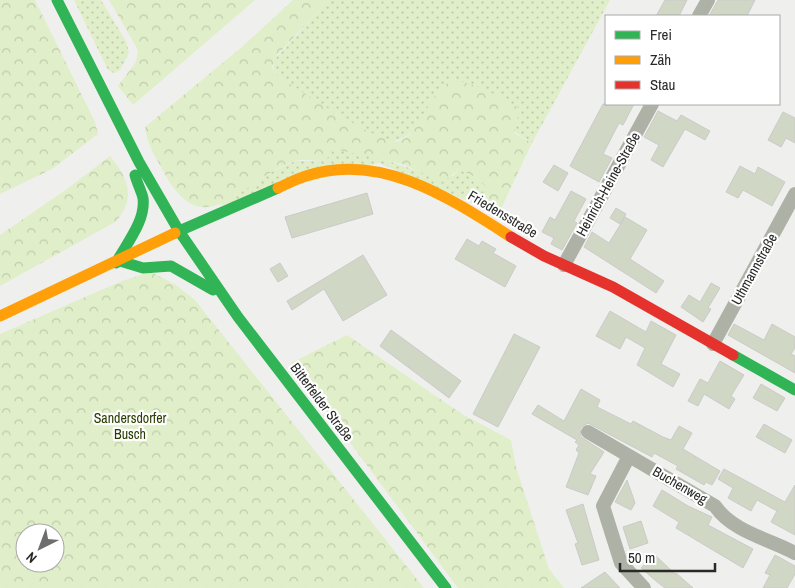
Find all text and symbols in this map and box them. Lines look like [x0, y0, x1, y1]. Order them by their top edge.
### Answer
legend [605, 15, 780, 105]
text: Frei [650, 24, 672, 45]
text: Zäh [650, 49, 671, 70]
text: Stau [650, 74, 675, 95]
street label: Heinrich-Heine-Straße [572, 129, 644, 239]
street label: Friedensstraße [465, 186, 541, 242]
street label: Uthmannstraße [727, 230, 781, 308]
street label: Bitterfelder Straße [287, 359, 357, 445]
park label: Sandersdorfer Busch [94, 409, 167, 443]
street label: Buchenweg [650, 462, 711, 508]
north arrow [15, 523, 65, 573]
scale bar [620, 540, 715, 572]
text: 50 m [628, 547, 655, 568]
text: N [22, 548, 40, 567]

